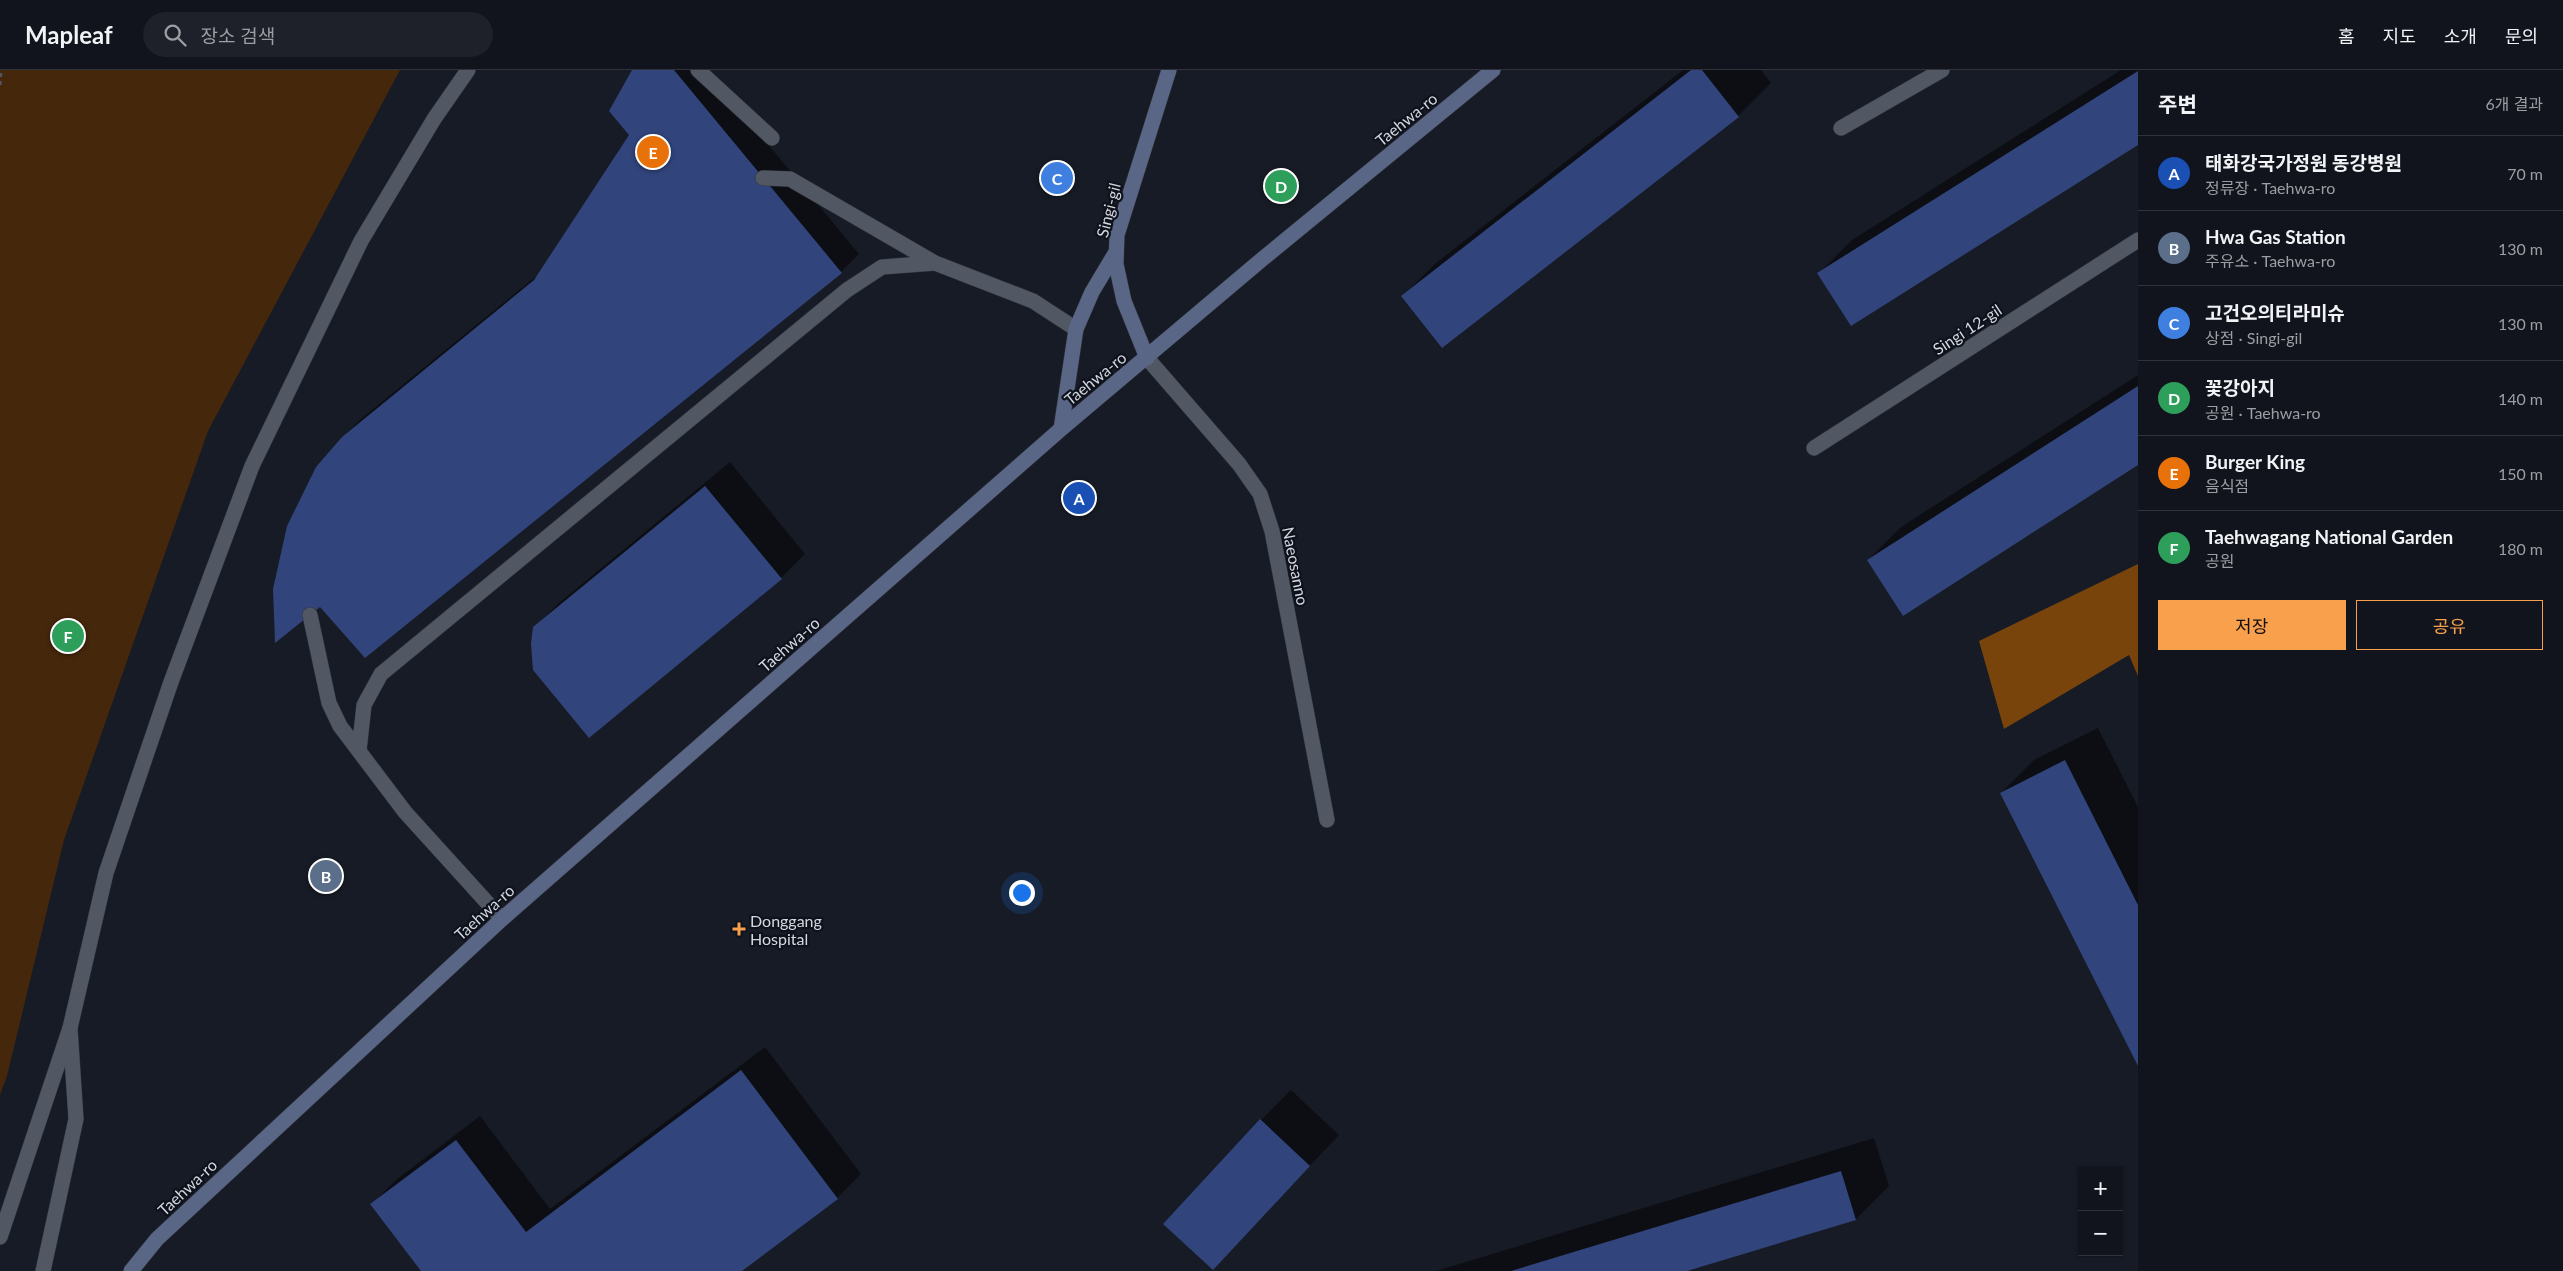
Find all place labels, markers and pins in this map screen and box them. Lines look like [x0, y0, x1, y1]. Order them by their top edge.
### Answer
pin: E [637, 133, 669, 171]
pin: C [1041, 159, 1073, 197]
pin: D [1265, 167, 1297, 205]
pin: A [1063, 479, 1095, 517]
pin: F [52, 617, 84, 655]
pin: B [310, 857, 342, 895]
place label: Donggang Hospital [750, 911, 822, 948]
marker: Donggang Hospital [732, 922, 746, 936]

